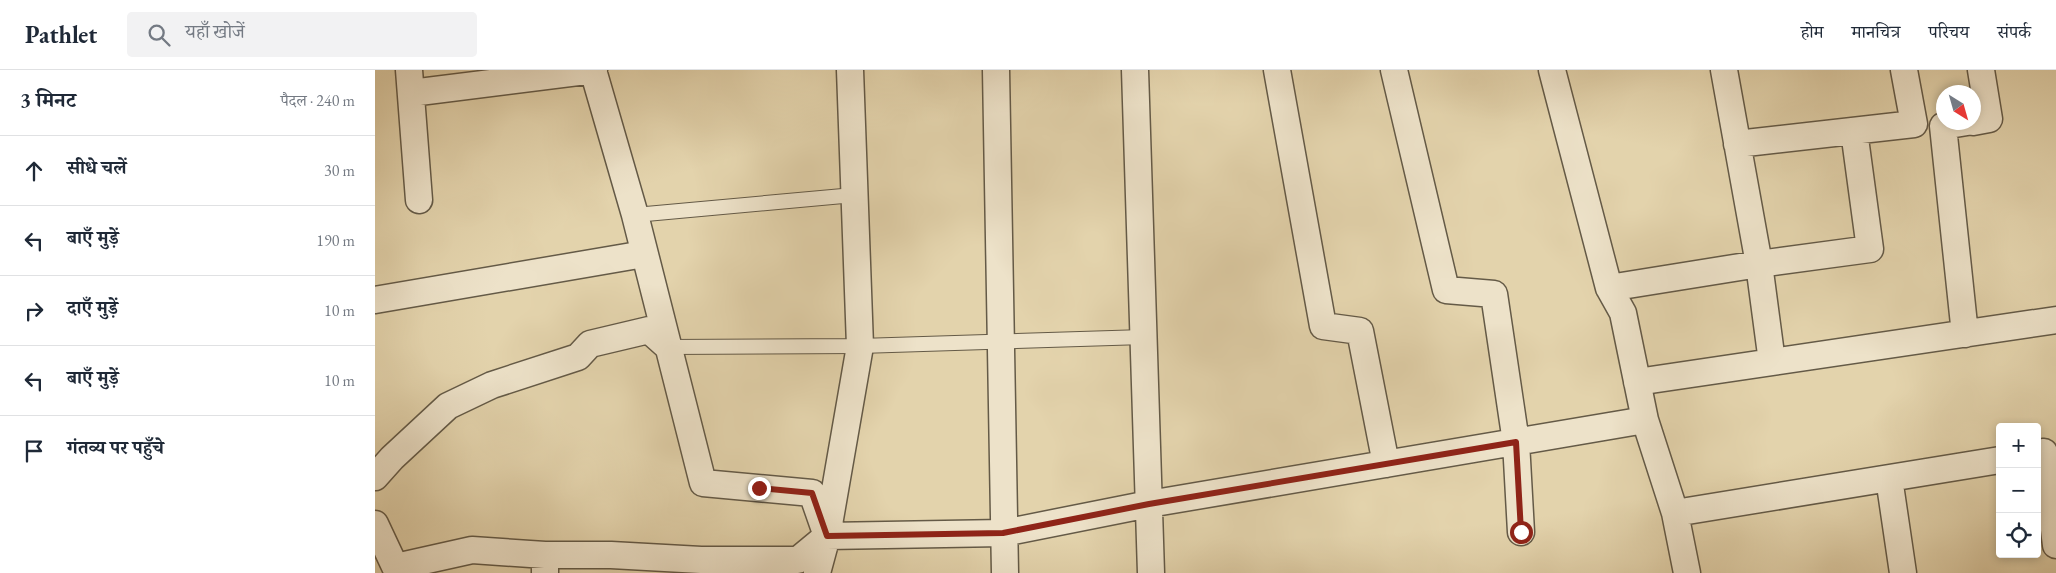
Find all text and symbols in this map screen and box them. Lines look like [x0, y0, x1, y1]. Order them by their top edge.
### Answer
search box [127, 12, 477, 57]
text: Pathlet [25, 19, 97, 50]
text: यहाँ खोजें [185, 19, 245, 44]
text: होम [1801, 20, 1824, 43]
text: मानचित्र [1852, 20, 1900, 43]
text: परिचय [1928, 20, 1969, 43]
text: संपर्क [1997, 20, 2031, 43]
icon: search [145, 21, 173, 49]
north arrow [1936, 85, 1981, 130]
text: 3 मिनट [20, 86, 76, 113]
text: पैदल · 240 m [281, 90, 355, 111]
text: सीधे चलें [67, 155, 127, 180]
icon: ahead [20, 157, 48, 185]
text: 30 m [324, 160, 355, 181]
text: बाएँ मुड़ें [67, 225, 119, 250]
icon: left [20, 227, 48, 255]
text: 190 m [316, 230, 355, 251]
text: दाएँ मुड़ें [67, 295, 118, 320]
icon: right [20, 297, 48, 325]
text: 10 m [324, 300, 355, 321]
text: बाएँ मुड़ें [67, 365, 119, 390]
icon: left [20, 367, 48, 395]
text: 10 m [324, 370, 355, 391]
map controls [1996, 423, 2041, 558]
button: + [1996, 423, 2041, 468]
text: गंतव्य पर पहुँचे [67, 435, 164, 460]
icon: arrive [20, 437, 48, 465]
button: − [1996, 468, 2041, 513]
route end [748, 477, 771, 500]
button: locate [1996, 513, 2041, 558]
route start [1510, 521, 1533, 544]

